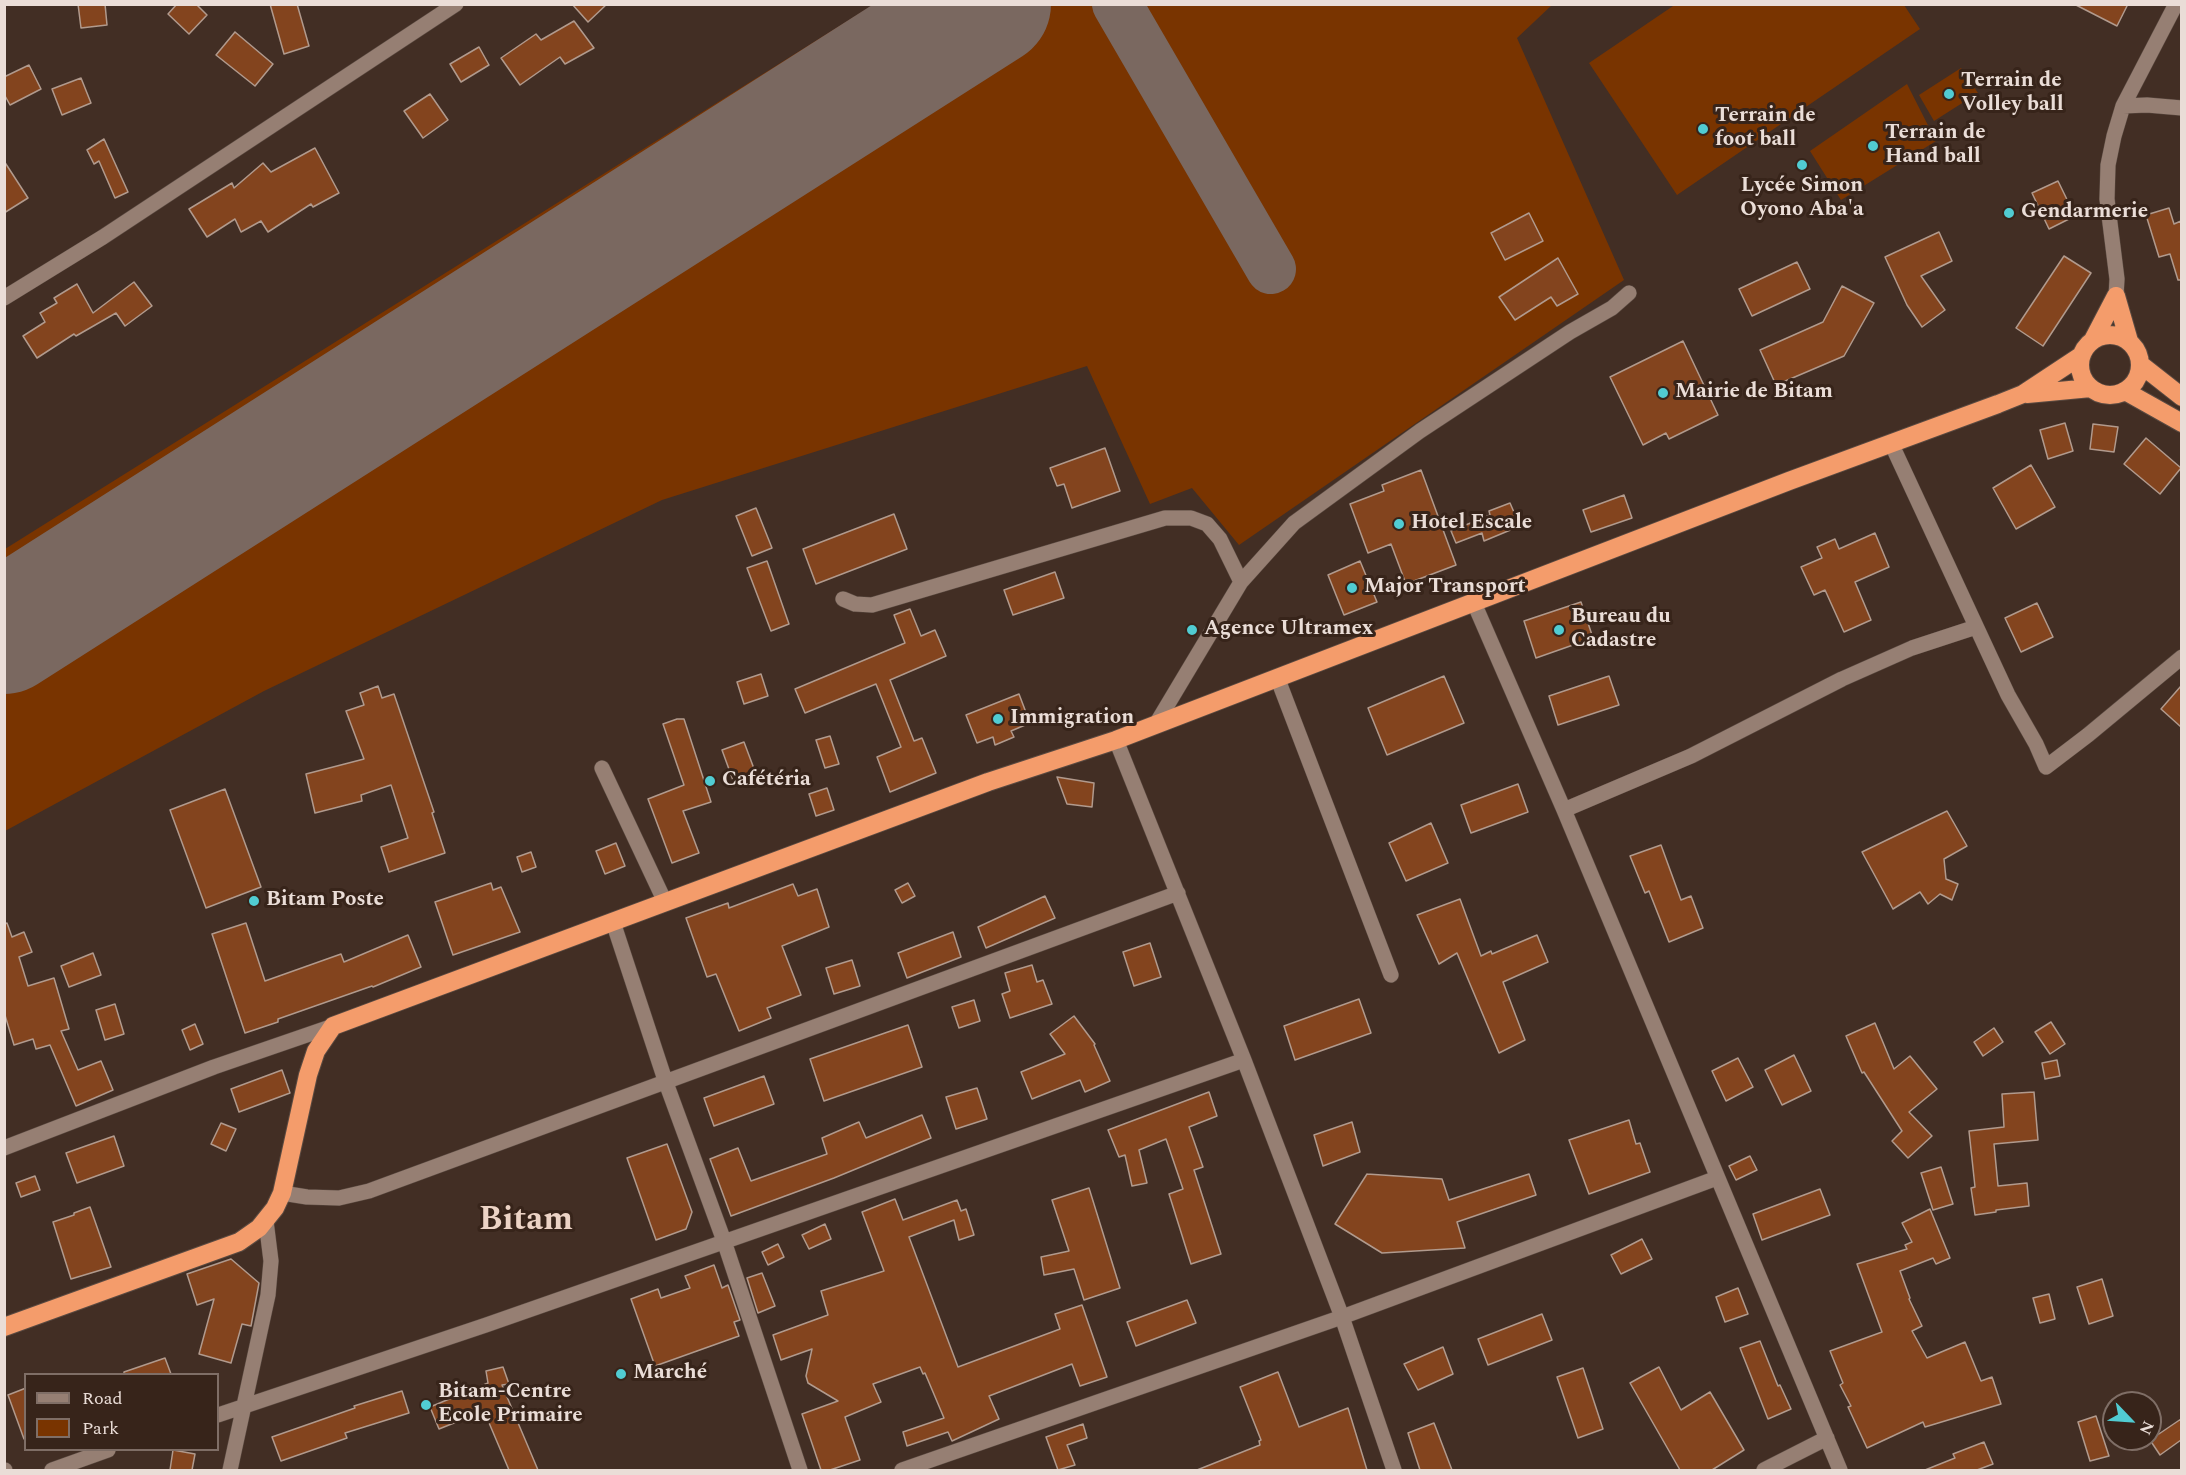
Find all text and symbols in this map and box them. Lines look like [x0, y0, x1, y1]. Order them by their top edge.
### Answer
place label: Terrain de Volley ball [1961, 69, 2064, 119]
marker: Terrain de Volley ball [1942, 87, 1956, 101]
place label: Terrain de foot ball [1715, 104, 1816, 154]
place label: Terrain de Hand ball [1885, 121, 1986, 171]
marker: Terrain de foot ball [1696, 122, 1710, 136]
marker: Terrain de Hand ball [1866, 139, 1880, 153]
marker: Lycée Simon Oyono Aba'a [1795, 158, 1809, 172]
place label: Lycée Simon Oyono Aba'a [1740, 174, 1864, 224]
place label: Gendarmerie [2021, 200, 2148, 226]
marker: Gendarmerie [2002, 206, 2016, 220]
place label: Mairie de Bitam [1675, 380, 1833, 406]
marker: Mairie de Bitam [1656, 386, 1670, 400]
place label: Hotel Escale [1411, 511, 1532, 537]
marker: Hotel Escale [1392, 517, 1406, 531]
place label: Major Transport [1364, 575, 1526, 601]
marker: Major Transport [1345, 581, 1359, 595]
place label: Bureau du Cadastre [1571, 605, 1671, 655]
place label: Agence Ultramex [1204, 617, 1373, 643]
marker: Agence Ultramex [1185, 623, 1199, 637]
marker: Bureau du Cadastre [1552, 623, 1566, 637]
place label: Immigration [1010, 706, 1134, 732]
marker: Immigration [991, 712, 1005, 726]
place label: Cafétéria [722, 768, 811, 794]
marker: Cafétéria [703, 774, 717, 788]
place label: Bitam Poste [266, 888, 384, 914]
marker: Bitam Poste [247, 894, 261, 908]
district label: Bitam [479, 1203, 573, 1243]
place label: Marché [633, 1361, 707, 1387]
marker: Marché [614, 1367, 628, 1381]
legend [24, 1373, 219, 1451]
place label: Bitam-Centre Ecole Primaire [438, 1380, 583, 1430]
text: Road [82, 1385, 123, 1412]
north arrow [2102, 1391, 2162, 1451]
marker: Bitam-Centre Ecole Primaire [419, 1398, 433, 1412]
text: Park [82, 1415, 119, 1442]
text: N [2133, 1417, 2160, 1439]

